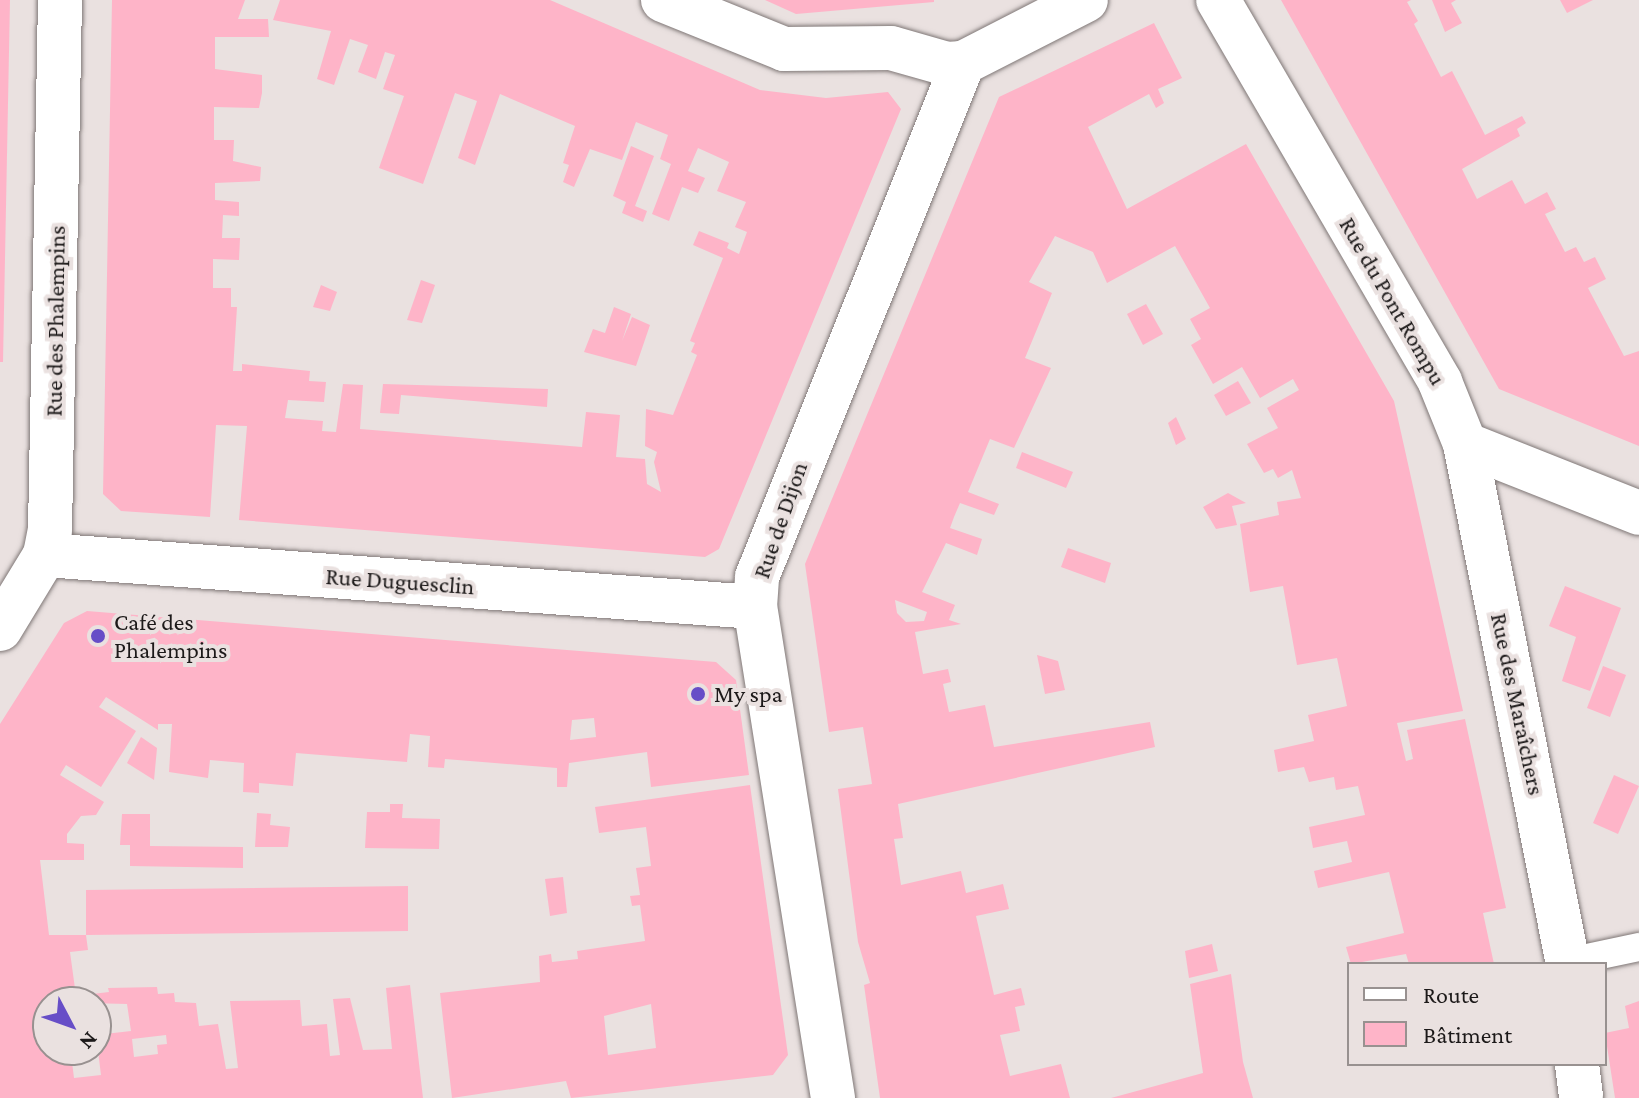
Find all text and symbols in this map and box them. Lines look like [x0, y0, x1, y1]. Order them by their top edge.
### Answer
street label: Rue du Pont Rompu [1333, 212, 1453, 390]
street label: Rue des Phalempins [39, 225, 71, 417]
street label: Rue de Dijon [747, 458, 813, 582]
street label: Rue Duguesclin [325, 561, 475, 601]
place label: Café des Phalempins [114, 608, 227, 664]
street label: Rue des Maraîchers [1485, 610, 1551, 798]
marker: Café des Phalempins [89, 627, 107, 645]
place label: My spa [714, 680, 783, 708]
marker: My spa [689, 685, 707, 703]
legend [1347, 962, 1607, 1066]
text: Route [1423, 981, 1479, 1008]
north arrow [32, 986, 112, 1066]
text: Bâtiment [1423, 1021, 1512, 1048]
text: N [75, 1027, 103, 1055]

